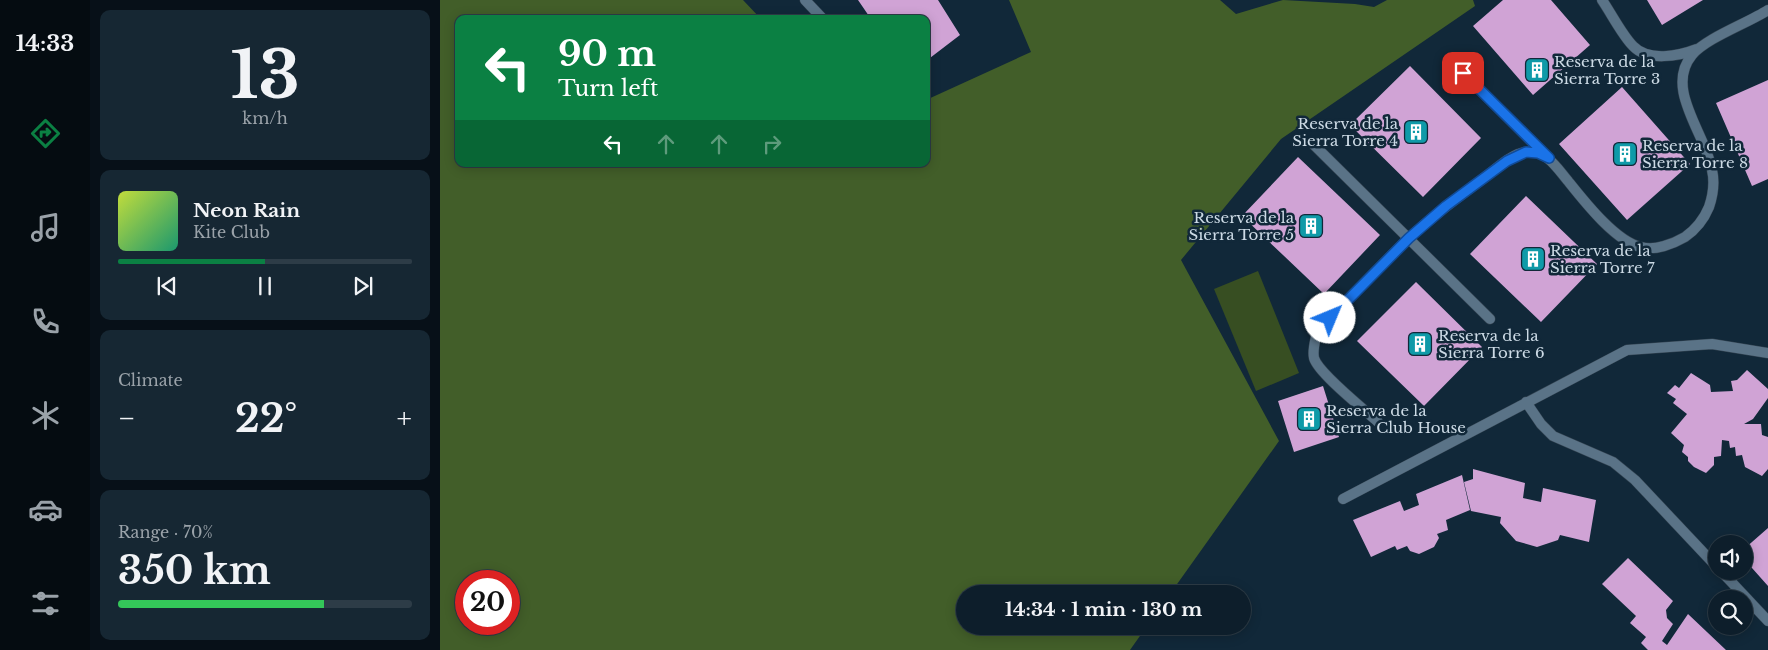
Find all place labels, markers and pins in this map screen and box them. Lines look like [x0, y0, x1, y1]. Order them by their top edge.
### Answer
pin [1442, 52, 1484, 94]
place label: Reserva de la Sierra Torre 3 [1554, 52, 1660, 88]
building icon: Reserva de la Sierra Torre 3 [1524, 57, 1550, 83]
place label: Reserva de la Sierra Torre 4 [1292, 114, 1399, 150]
building icon: Reserva de la Sierra Torre 4 [1403, 119, 1429, 145]
place label: Reserva de la Sierra Torre 8 [1642, 136, 1748, 172]
building icon: Reserva de la Sierra Torre 8 [1612, 141, 1638, 167]
place label: Reserva de la Sierra Torre 5 [1189, 208, 1295, 244]
building icon: Reserva de la Sierra Torre 5 [1298, 213, 1324, 239]
place label: Reserva de la Sierra Torre 7 [1550, 241, 1655, 277]
building icon: Reserva de la Sierra Torre 7 [1520, 246, 1546, 272]
place label: Reserva de la Sierra Torre 6 [1438, 326, 1545, 362]
building icon: Reserva de la Sierra Torre 6 [1407, 331, 1433, 357]
place label: Reserva de la Sierra Club House [1326, 401, 1466, 437]
building icon: Reserva de la Sierra Club House [1296, 406, 1322, 432]

